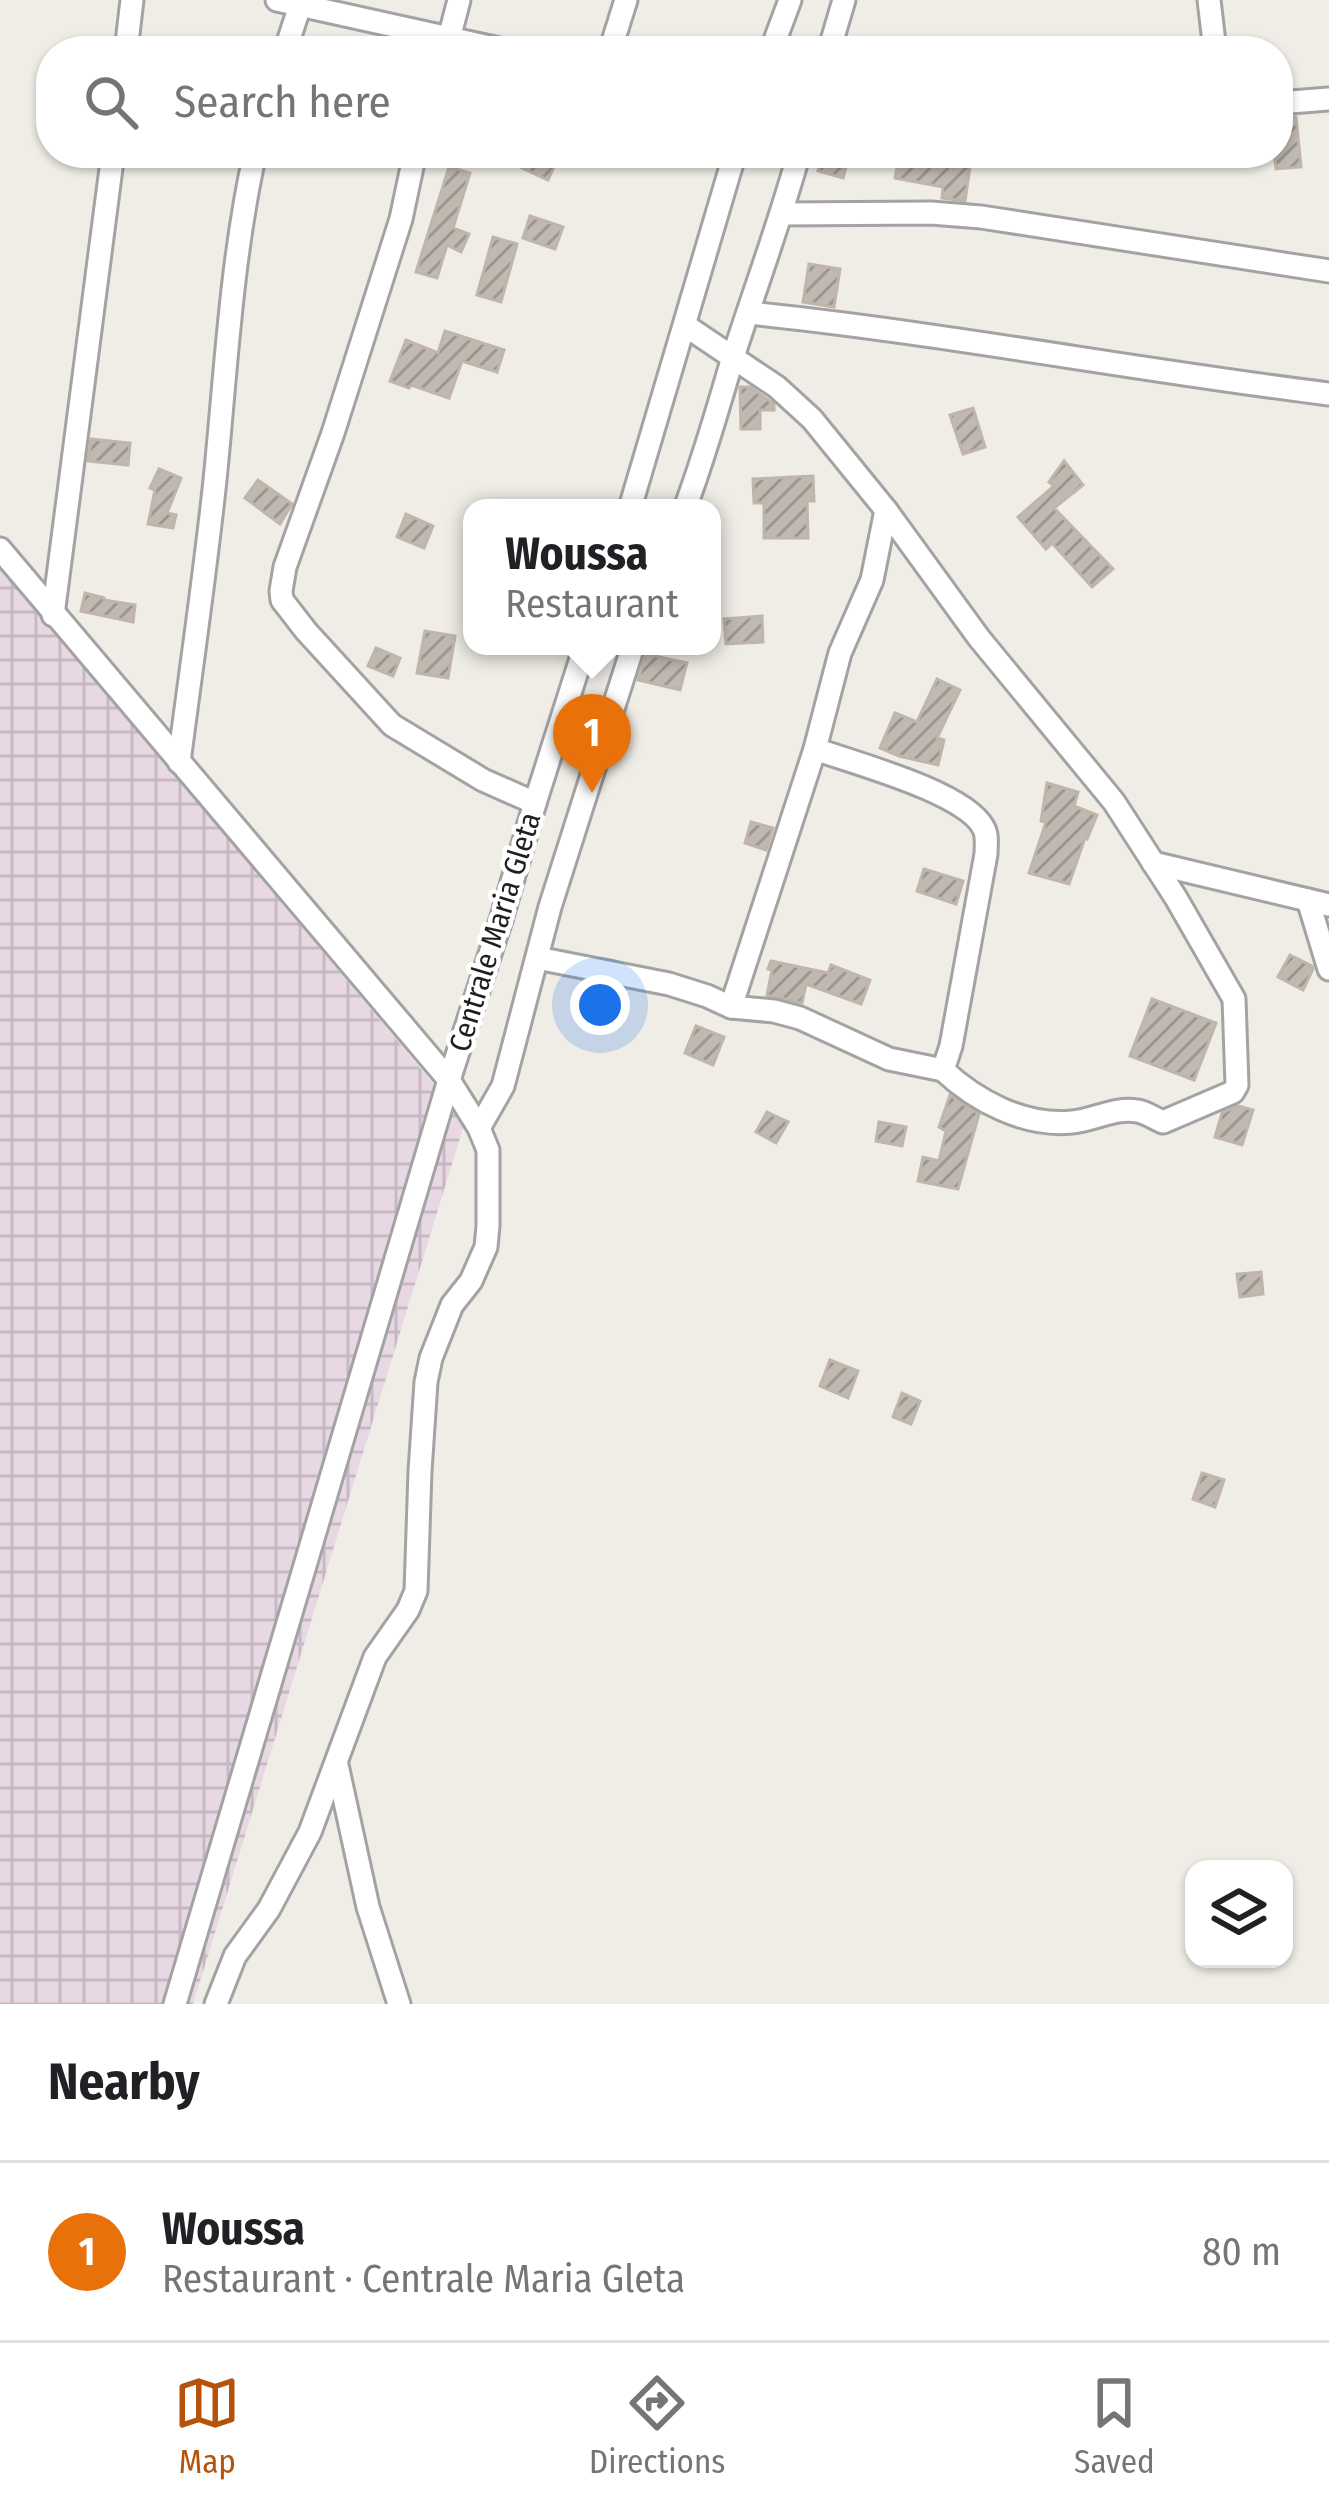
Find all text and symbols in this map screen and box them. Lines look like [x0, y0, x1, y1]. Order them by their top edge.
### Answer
search box [36, 36, 1293, 168]
icon: search [78, 69, 144, 135]
text: Search here [174, 75, 391, 129]
popup [463, 499, 721, 655]
text: Woussa [505, 527, 648, 581]
text: Restaurant [505, 581, 679, 627]
pin: 1 [553, 694, 631, 793]
street label: Centrale Maria Gleta [441, 808, 549, 1056]
your location [570, 975, 630, 1035]
map controls [1185, 1860, 1293, 1968]
button: layers [1185, 1860, 1293, 1968]
text: Nearby [48, 2051, 200, 2113]
text: Woussa [162, 2202, 305, 2256]
text: 1 [79, 2229, 95, 2275]
text: 80 m [1202, 2229, 1281, 2275]
text: Restaurant · Centrale Maria Gleta [162, 2256, 685, 2302]
tab: Map [174, 2370, 240, 2482]
tab: Directions [589, 2370, 725, 2482]
tab: Saved [1074, 2370, 1155, 2482]

